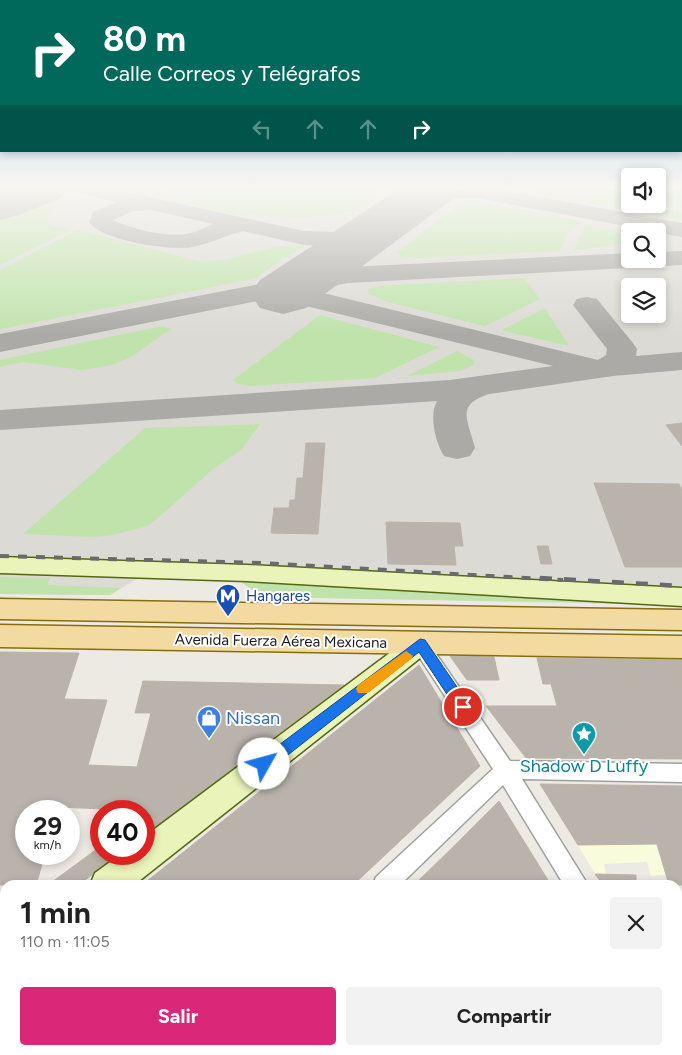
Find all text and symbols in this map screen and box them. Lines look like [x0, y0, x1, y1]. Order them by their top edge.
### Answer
text: 80 m [103, 18, 186, 60]
icon: right [20, 20, 85, 85]
text: Calle Correos y Telégrafos [103, 60, 360, 87]
icon: left [248, 115, 276, 143]
icon: ahead [301, 115, 329, 143]
icon: ahead [354, 115, 382, 143]
icon: right [407, 115, 435, 143]
map controls [621, 168, 666, 323]
button: sound [621, 168, 666, 213]
button: search [621, 223, 666, 268]
button: layers [621, 278, 666, 323]
metro station icon: Hangares [215, 583, 241, 617]
place label: Hangares [246, 587, 310, 605]
street label: Avenida Fuerza Aérea Mexicana [175, 630, 387, 652]
pin [442, 686, 484, 728]
icon: arrive [449, 693, 477, 721]
shop icon: Nissan [196, 705, 222, 739]
place label: Nissan [226, 707, 280, 729]
place icon: Shadow D Luffy [571, 721, 597, 755]
position arrow [237, 737, 289, 789]
place label: Shadow D Luffy [520, 755, 649, 777]
speed limit sign: 40 [90, 800, 155, 865]
text: 29 [33, 811, 62, 841]
text: km/h [34, 838, 61, 852]
text: 1 min [20, 894, 91, 931]
button: close [610, 897, 662, 949]
text: 110 m · 11:05 [20, 932, 110, 951]
button: Salir [20, 987, 336, 1045]
button: Compartir [346, 987, 662, 1045]

